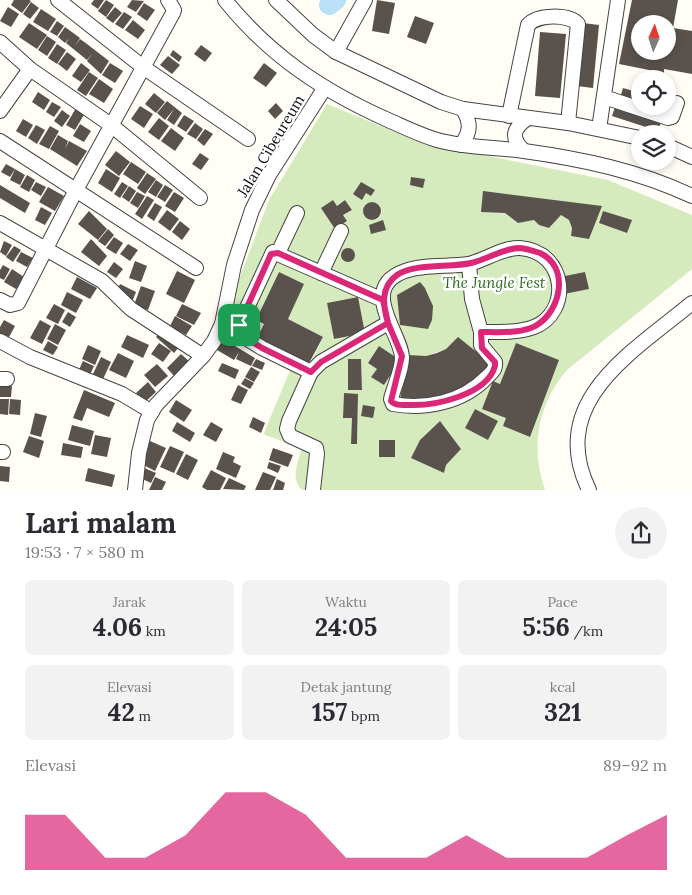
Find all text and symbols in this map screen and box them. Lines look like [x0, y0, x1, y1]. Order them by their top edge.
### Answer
north arrow [631, 15, 676, 60]
map controls [631, 15, 676, 170]
button: locate [631, 70, 676, 115]
street label: Jalan Cibeureum [232, 91, 308, 201]
button: layers [631, 125, 676, 170]
park label: The Jungle Fest [443, 273, 546, 292]
pin [218, 304, 260, 346]
icon: arrive [225, 311, 253, 339]
text: Lari malam [25, 505, 176, 541]
button: share [615, 507, 667, 559]
text: 19:53 · 7 × 580 m [25, 542, 145, 562]
text: Jarak [113, 593, 146, 611]
text: Waktu [325, 593, 367, 611]
text: Pace [547, 593, 578, 611]
text: 4.06 [93, 611, 142, 643]
text: 24:05 [315, 611, 377, 643]
text: 5:56 [522, 611, 570, 643]
text: km [142, 622, 166, 640]
text: /km [570, 622, 603, 640]
text: Elevasi [107, 678, 152, 696]
text: Detak jantung [300, 678, 392, 696]
text: kcal [550, 678, 576, 696]
text: 42 [108, 696, 135, 728]
text: 157 [312, 696, 347, 728]
text: 321 [544, 696, 581, 728]
text: m [135, 707, 151, 725]
text: bpm [347, 707, 380, 725]
text: Elevasi [25, 755, 76, 775]
text: 89–92 m [603, 755, 667, 775]

